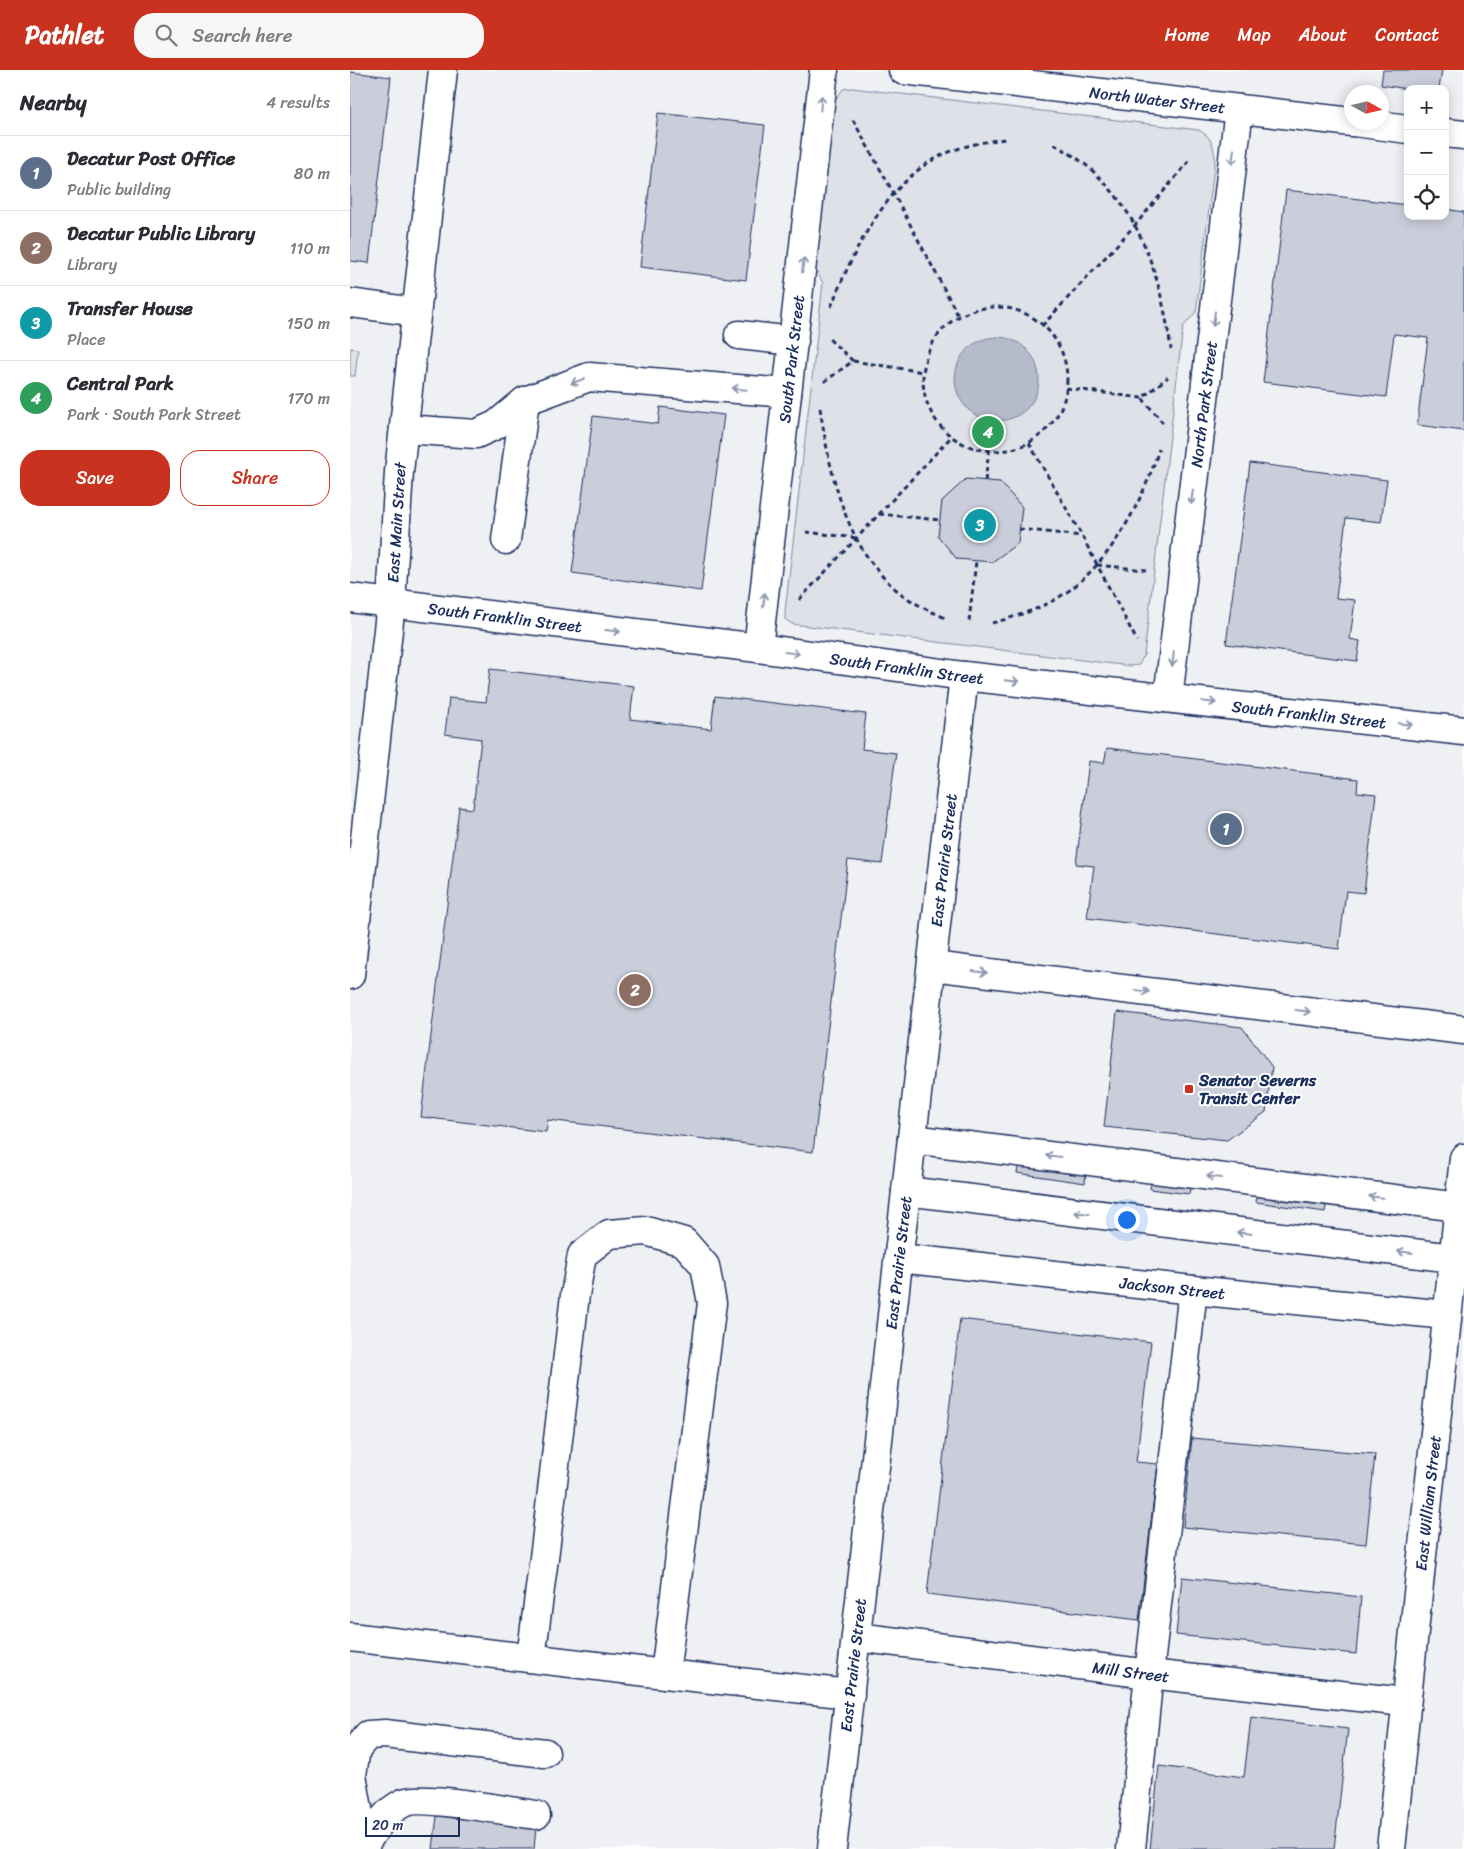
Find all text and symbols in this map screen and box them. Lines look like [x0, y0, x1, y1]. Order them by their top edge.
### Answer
search box [134, 13, 484, 58]
text: Pathlet [25, 14, 104, 56]
text: Search here [192, 19, 292, 52]
text: Home [1165, 19, 1210, 51]
text: Map [1238, 19, 1271, 51]
text: About [1299, 19, 1347, 51]
text: Contact [1375, 19, 1439, 51]
icon: search [152, 21, 180, 49]
street label: North Water Street [1088, 77, 1227, 122]
text: Nearby [20, 84, 86, 122]
north arrow [1344, 85, 1389, 130]
map controls [1404, 85, 1449, 220]
button: + [1404, 85, 1449, 130]
text: 4 results [266, 88, 330, 117]
one-way arrow [816, 96, 826, 112]
button: − [1404, 130, 1449, 175]
text: Decatur Post Office [67, 142, 235, 175]
one-way arrow [1228, 149, 1238, 165]
text: 1 [33, 159, 39, 188]
text: 80 m [294, 159, 330, 188]
text: Public building [67, 175, 171, 204]
button: locate [1404, 175, 1449, 220]
text: Decatur Public Library [67, 217, 255, 250]
text: 2 [31, 234, 41, 263]
text: 110 m [290, 234, 330, 263]
text: Library [67, 250, 117, 279]
one-way arrow [798, 257, 808, 273]
text: Transfer House [67, 292, 193, 325]
street label: South Park Street [769, 293, 813, 424]
text: 3 [32, 309, 40, 338]
text: 150 m [287, 309, 330, 338]
one-way arrow [1209, 310, 1219, 326]
text: Place [67, 325, 106, 354]
street label: North Park Street [1181, 339, 1225, 469]
text: Central Park [67, 367, 174, 400]
one-way arrow [570, 377, 586, 386]
text: 4 [31, 384, 41, 413]
text: 170 m [287, 384, 330, 413]
one-way arrow [731, 384, 747, 394]
text: Park · South Park Street [67, 400, 241, 429]
pin: 4 [972, 413, 1004, 451]
button: Save [20, 450, 170, 506]
button: Share [180, 450, 330, 506]
street label: East Main Street [378, 460, 415, 583]
one-way arrow [1187, 489, 1197, 505]
pin: 3 [964, 506, 996, 544]
one-way arrow [759, 592, 769, 608]
street label: South Franklin Street [426, 593, 584, 641]
one-way arrow [605, 626, 621, 636]
street label: South Franklin Street [828, 643, 985, 693]
one-way arrow [783, 648, 799, 658]
one-way arrow [1168, 650, 1178, 666]
one-way arrow [1004, 676, 1020, 686]
street label: South Franklin Street [1230, 691, 1388, 737]
one-way arrow [1201, 698, 1217, 707]
one-way arrow [1397, 719, 1413, 729]
street label: East Prairie Street [921, 792, 965, 929]
pin: 1 [1210, 810, 1242, 848]
one-way arrow [972, 967, 988, 977]
pin: 2 [619, 971, 651, 1009]
one-way arrow [1133, 986, 1149, 996]
one-way arrow [1295, 1006, 1311, 1016]
place label: Senator Severns Transit Center [1198, 1066, 1317, 1113]
marker: Senator Severns Transit Center [1183, 1083, 1195, 1095]
one-way arrow [1046, 1151, 1062, 1161]
one-way arrow [1207, 1171, 1223, 1181]
one-way arrow [1368, 1192, 1384, 1202]
street label: East Prairie Street [876, 1194, 920, 1331]
your location [1114, 1207, 1140, 1233]
one-way arrow [1075, 1208, 1091, 1218]
one-way arrow [1236, 1228, 1252, 1238]
one-way arrow [1397, 1247, 1413, 1257]
street label: Jackson Street [1117, 1267, 1227, 1308]
street label: East William Street [1406, 1434, 1449, 1572]
street label: East Prairie Street [831, 1597, 875, 1733]
street label: Mill Street [1091, 1652, 1171, 1691]
text: 20 m [372, 1813, 403, 1838]
scale bar [365, 1814, 460, 1837]

